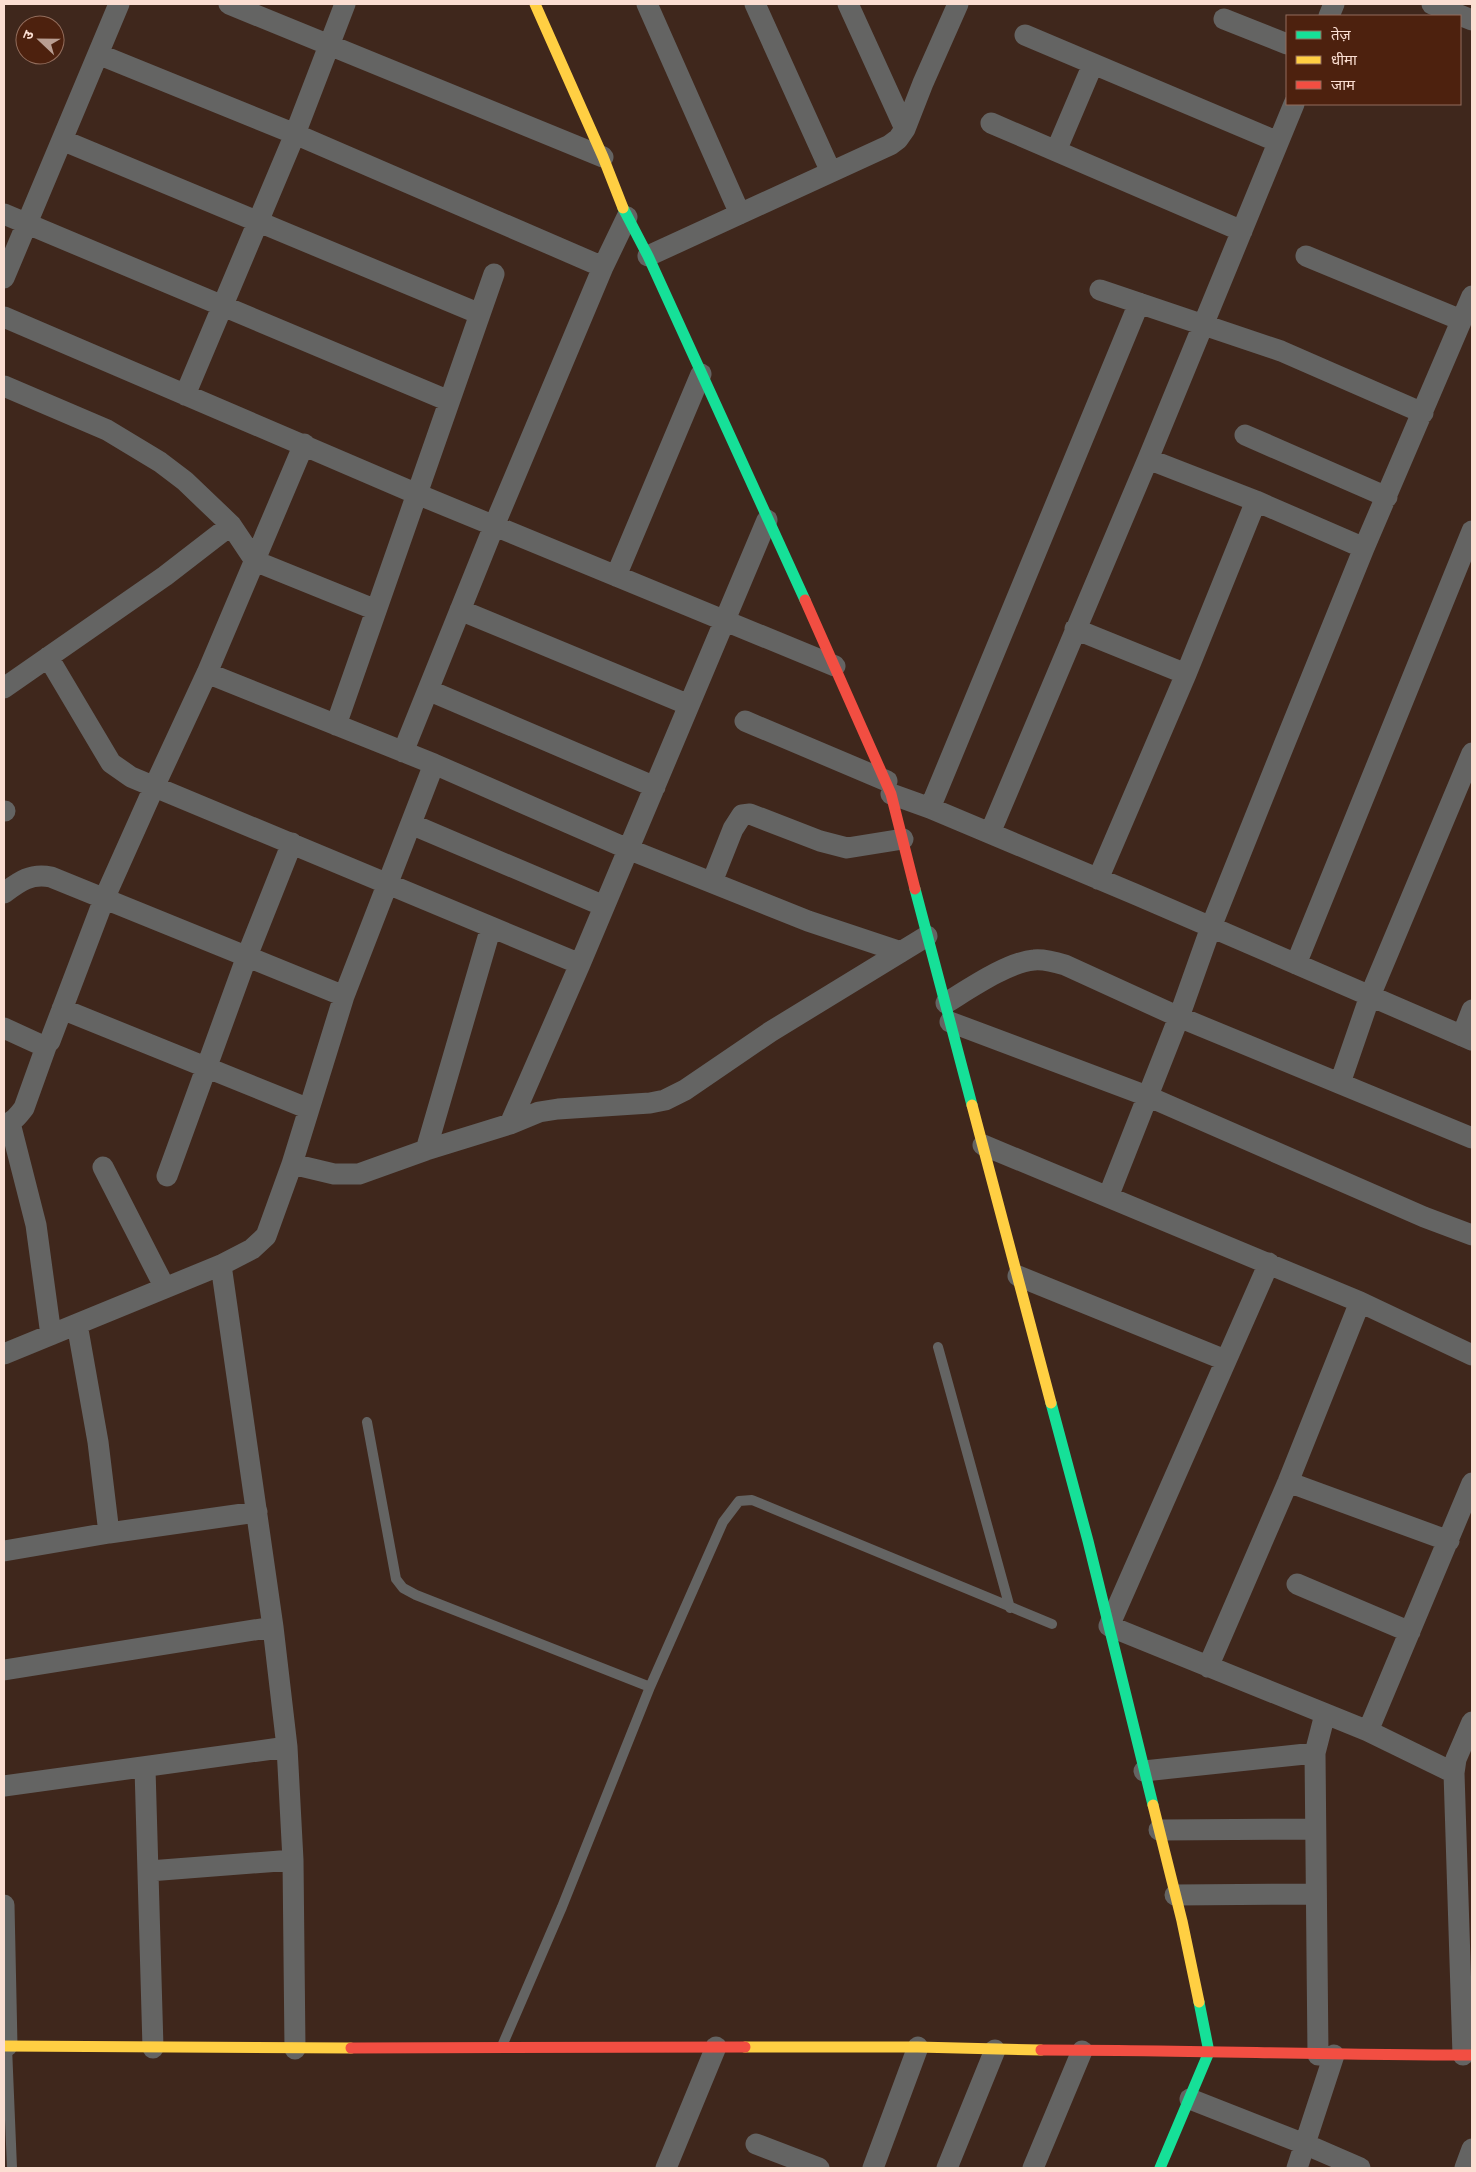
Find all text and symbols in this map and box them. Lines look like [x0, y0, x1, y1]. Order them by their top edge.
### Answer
north arrow [15, 15, 65, 65]
legend [1286, 15, 1461, 105]
text: तेज़ [1331, 25, 1352, 43]
text: उ [18, 27, 37, 42]
text: धीमा [1331, 50, 1358, 68]
text: जाम [1331, 75, 1356, 93]

